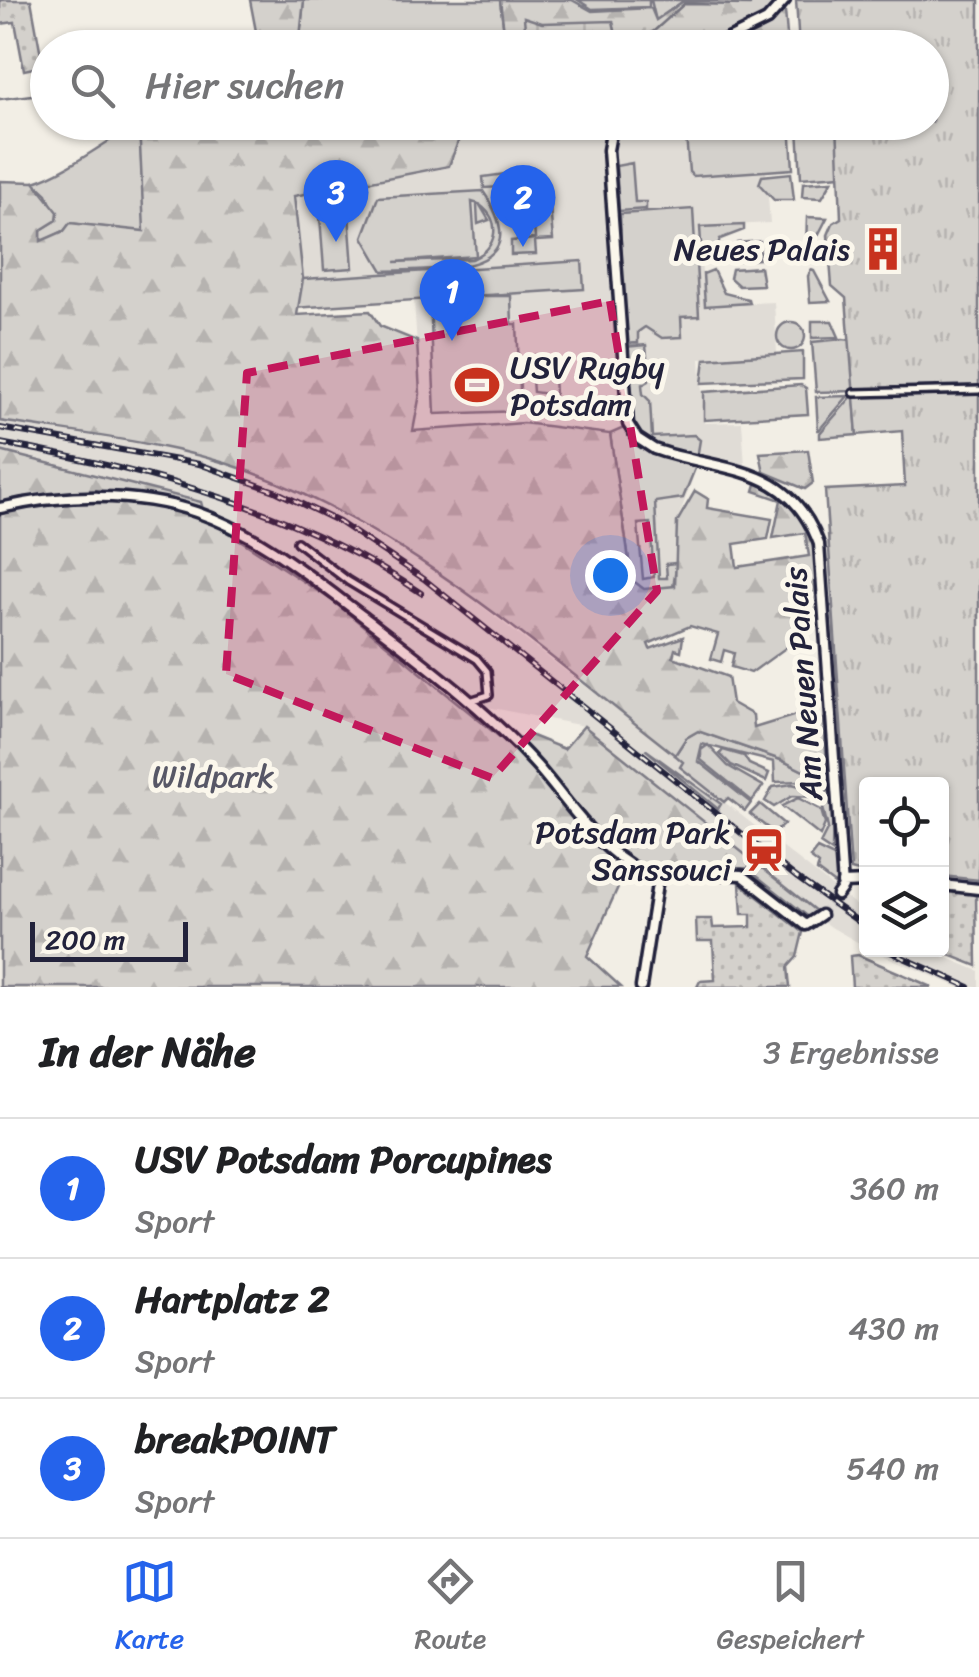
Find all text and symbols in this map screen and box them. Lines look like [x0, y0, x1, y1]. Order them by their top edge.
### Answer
search box [30, 30, 949, 140]
text: Hier suchen [145, 52, 344, 119]
icon: search [65, 58, 120, 113]
pin: 3 [304, 160, 368, 242]
pin: 2 [490, 164, 556, 247]
place label: Neues Palais [674, 221, 850, 278]
building icon: Neues Palais [859, 225, 907, 273]
pin: 1 [420, 258, 484, 341]
place label: USV Rugby Potsdam [510, 339, 665, 433]
sports icon: USV Rugby Potsdam [453, 361, 501, 409]
your location [585, 550, 636, 601]
street label: Am Neuen Palais [767, 565, 840, 804]
park label: Wildpark [152, 748, 274, 805]
map controls [859, 777, 949, 957]
button: locate [859, 777, 949, 867]
place label: Potsdam Park Sanssouci [535, 804, 732, 898]
station icon: Potsdam Park Sanssouci [740, 826, 788, 874]
button: layers [859, 867, 949, 957]
text: 200 m [45, 915, 125, 964]
scale bar [30, 917, 188, 961]
text: In der Nähe [40, 1015, 256, 1089]
text: 3 Ergebnisse [763, 1024, 939, 1081]
text: USV Potsdam Porcupines [135, 1126, 552, 1193]
text: 1 [66, 1160, 79, 1217]
text: 360 m [850, 1160, 939, 1217]
text: Sport [135, 1193, 214, 1250]
text: Hartplatz 2 [135, 1266, 330, 1333]
text: 2 [63, 1300, 82, 1357]
text: 430 m [848, 1300, 939, 1357]
text: Sport [135, 1333, 214, 1390]
text: breakPOINT [135, 1406, 335, 1473]
text: 3 [64, 1440, 81, 1497]
text: 540 m [846, 1440, 939, 1497]
text: Sport [135, 1473, 214, 1530]
tab: Karte [115, 1554, 184, 1663]
tab: Route [414, 1554, 486, 1663]
tab: Gespeichert [716, 1554, 864, 1663]

